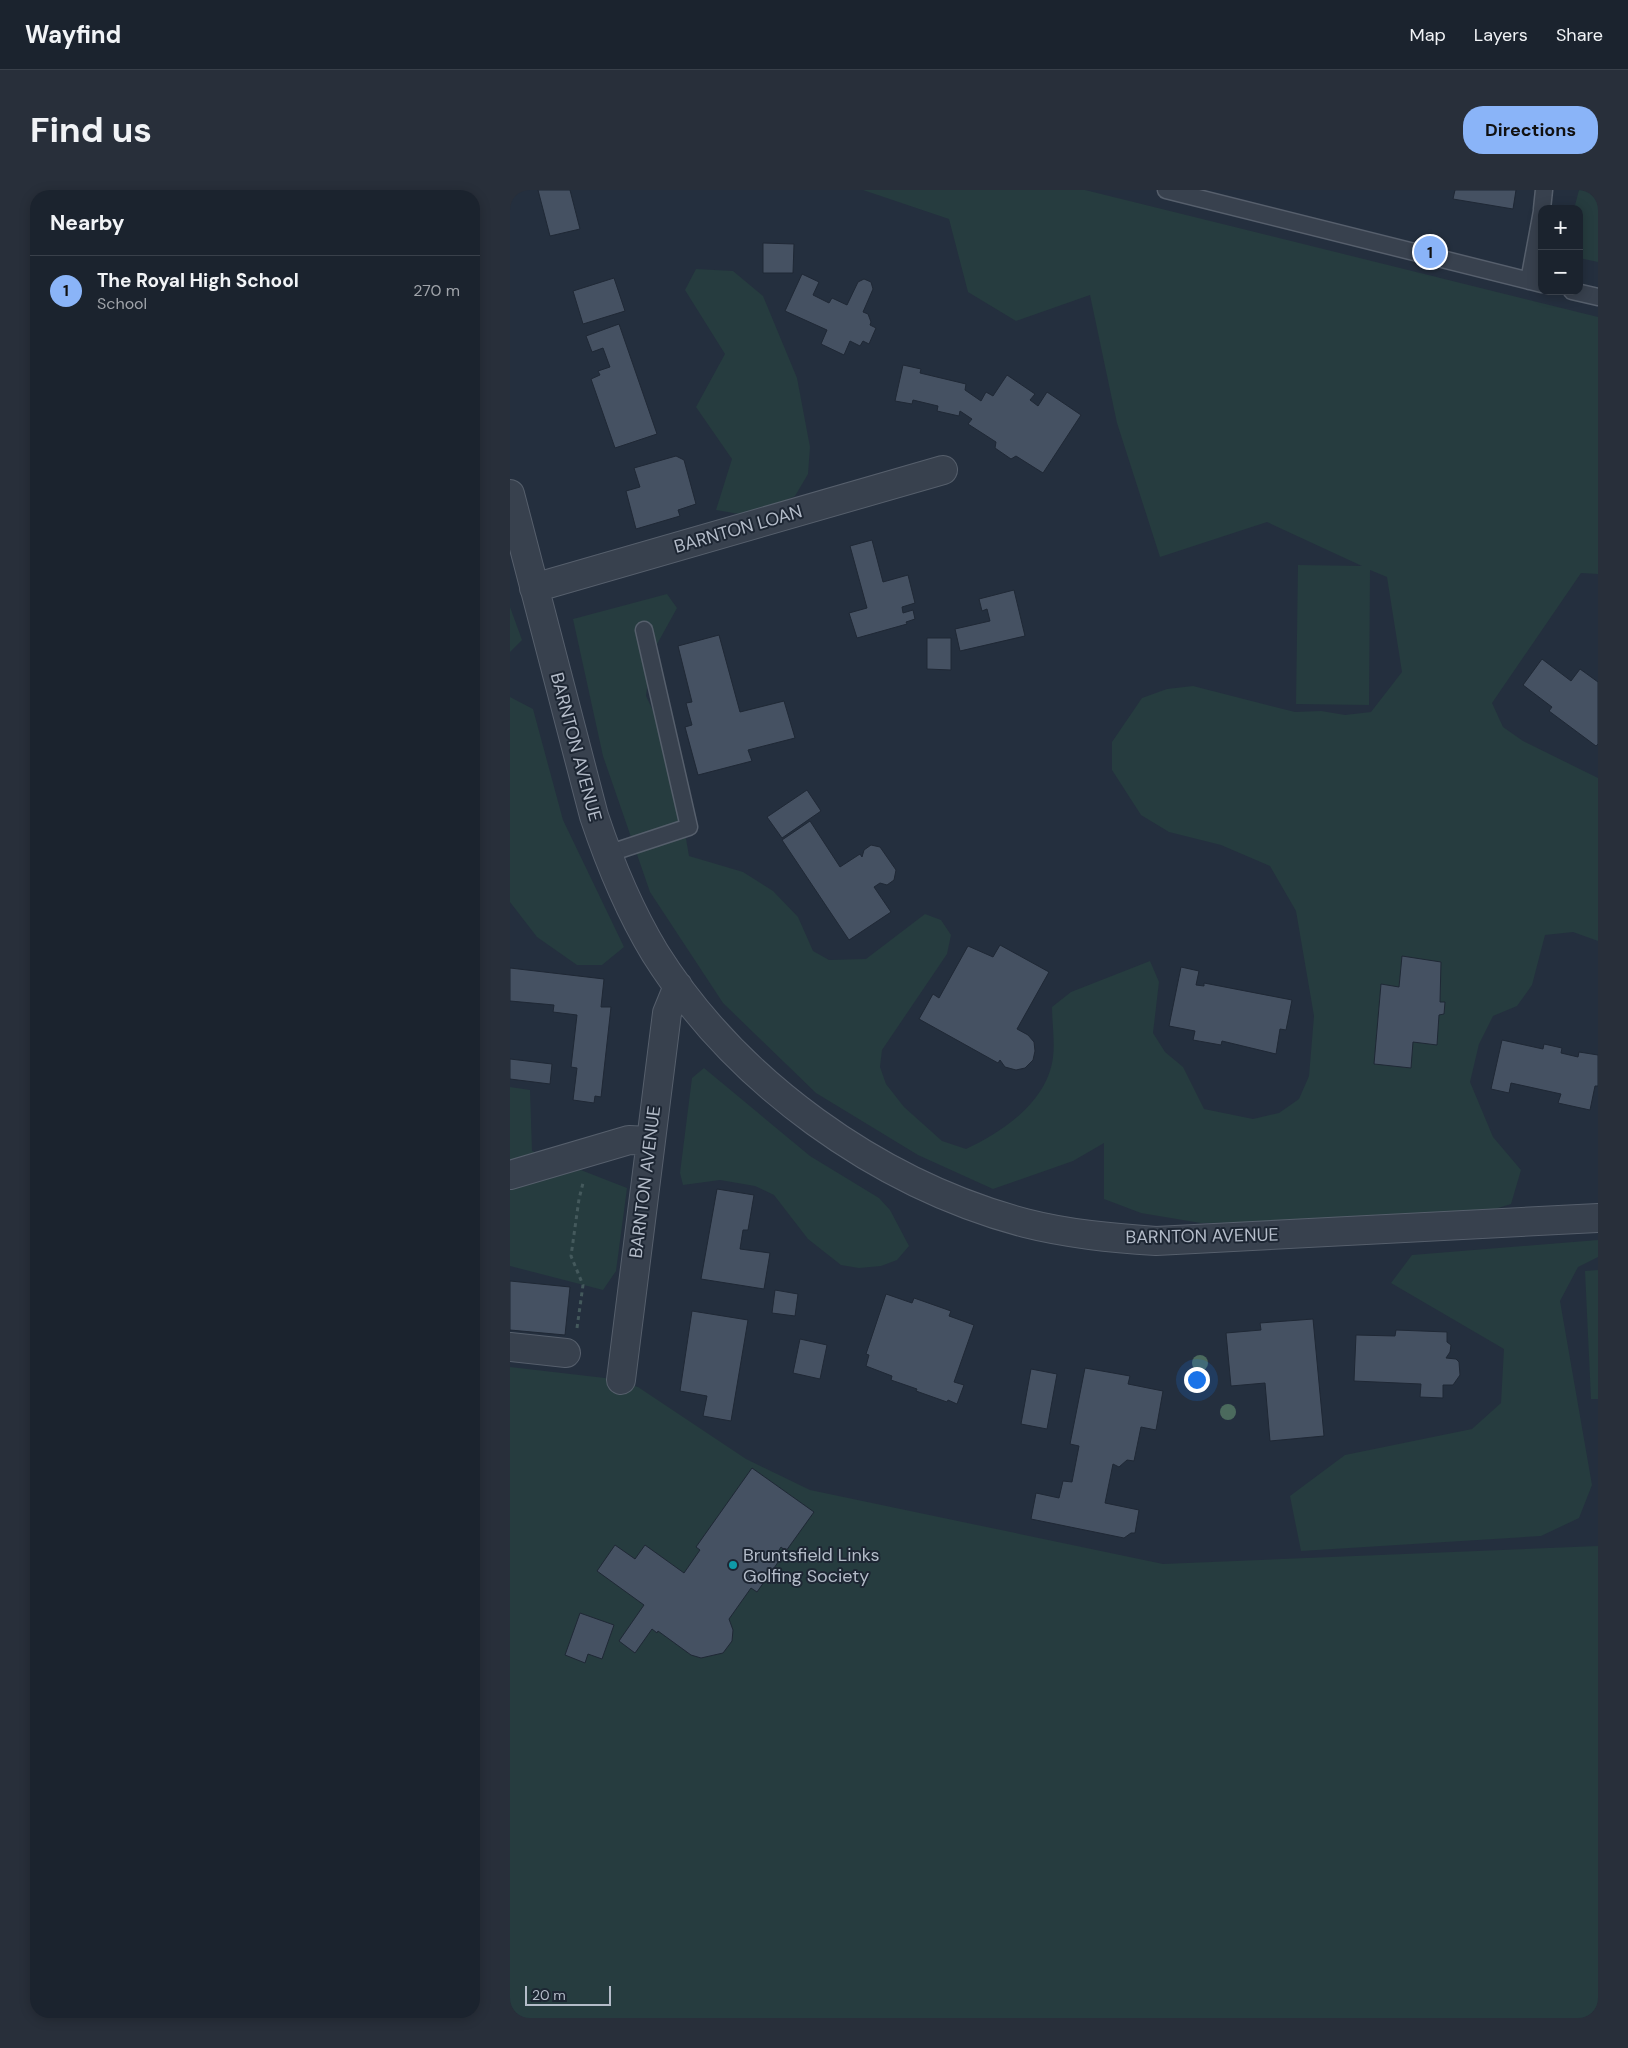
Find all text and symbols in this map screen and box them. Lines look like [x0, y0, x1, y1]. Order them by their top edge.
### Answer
text: Wayfind [25, 19, 121, 50]
text: Map [1410, 23, 1446, 47]
text: Layers [1474, 23, 1528, 47]
text: Share [1556, 23, 1603, 47]
button: Directions [1463, 106, 1598, 154]
text: Find us [30, 107, 152, 153]
map controls [1538, 205, 1583, 295]
button: + [1538, 205, 1583, 250]
text: Nearby [50, 209, 124, 237]
pin: 1 [1414, 233, 1446, 271]
button: − [1538, 250, 1583, 295]
text: The Royal High School [97, 268, 299, 293]
text: 1 [63, 280, 69, 301]
text: 270 m [413, 280, 460, 301]
text: School [97, 293, 147, 314]
street label: BARNTON LOAN [671, 499, 805, 559]
street label: BARNTON AVENUE [545, 670, 607, 824]
street label: BARNTON AVENUE [624, 1105, 666, 1259]
street label: BARNTON AVENUE [1125, 1223, 1279, 1249]
your location [1184, 1367, 1210, 1393]
place label: Bruntsfield Links Golfing Society [743, 1543, 879, 1588]
marker: Bruntsfield Links Golfing Society [727, 1559, 739, 1571]
scale bar [525, 1983, 611, 2006]
text: 20 m [532, 1986, 566, 2004]

